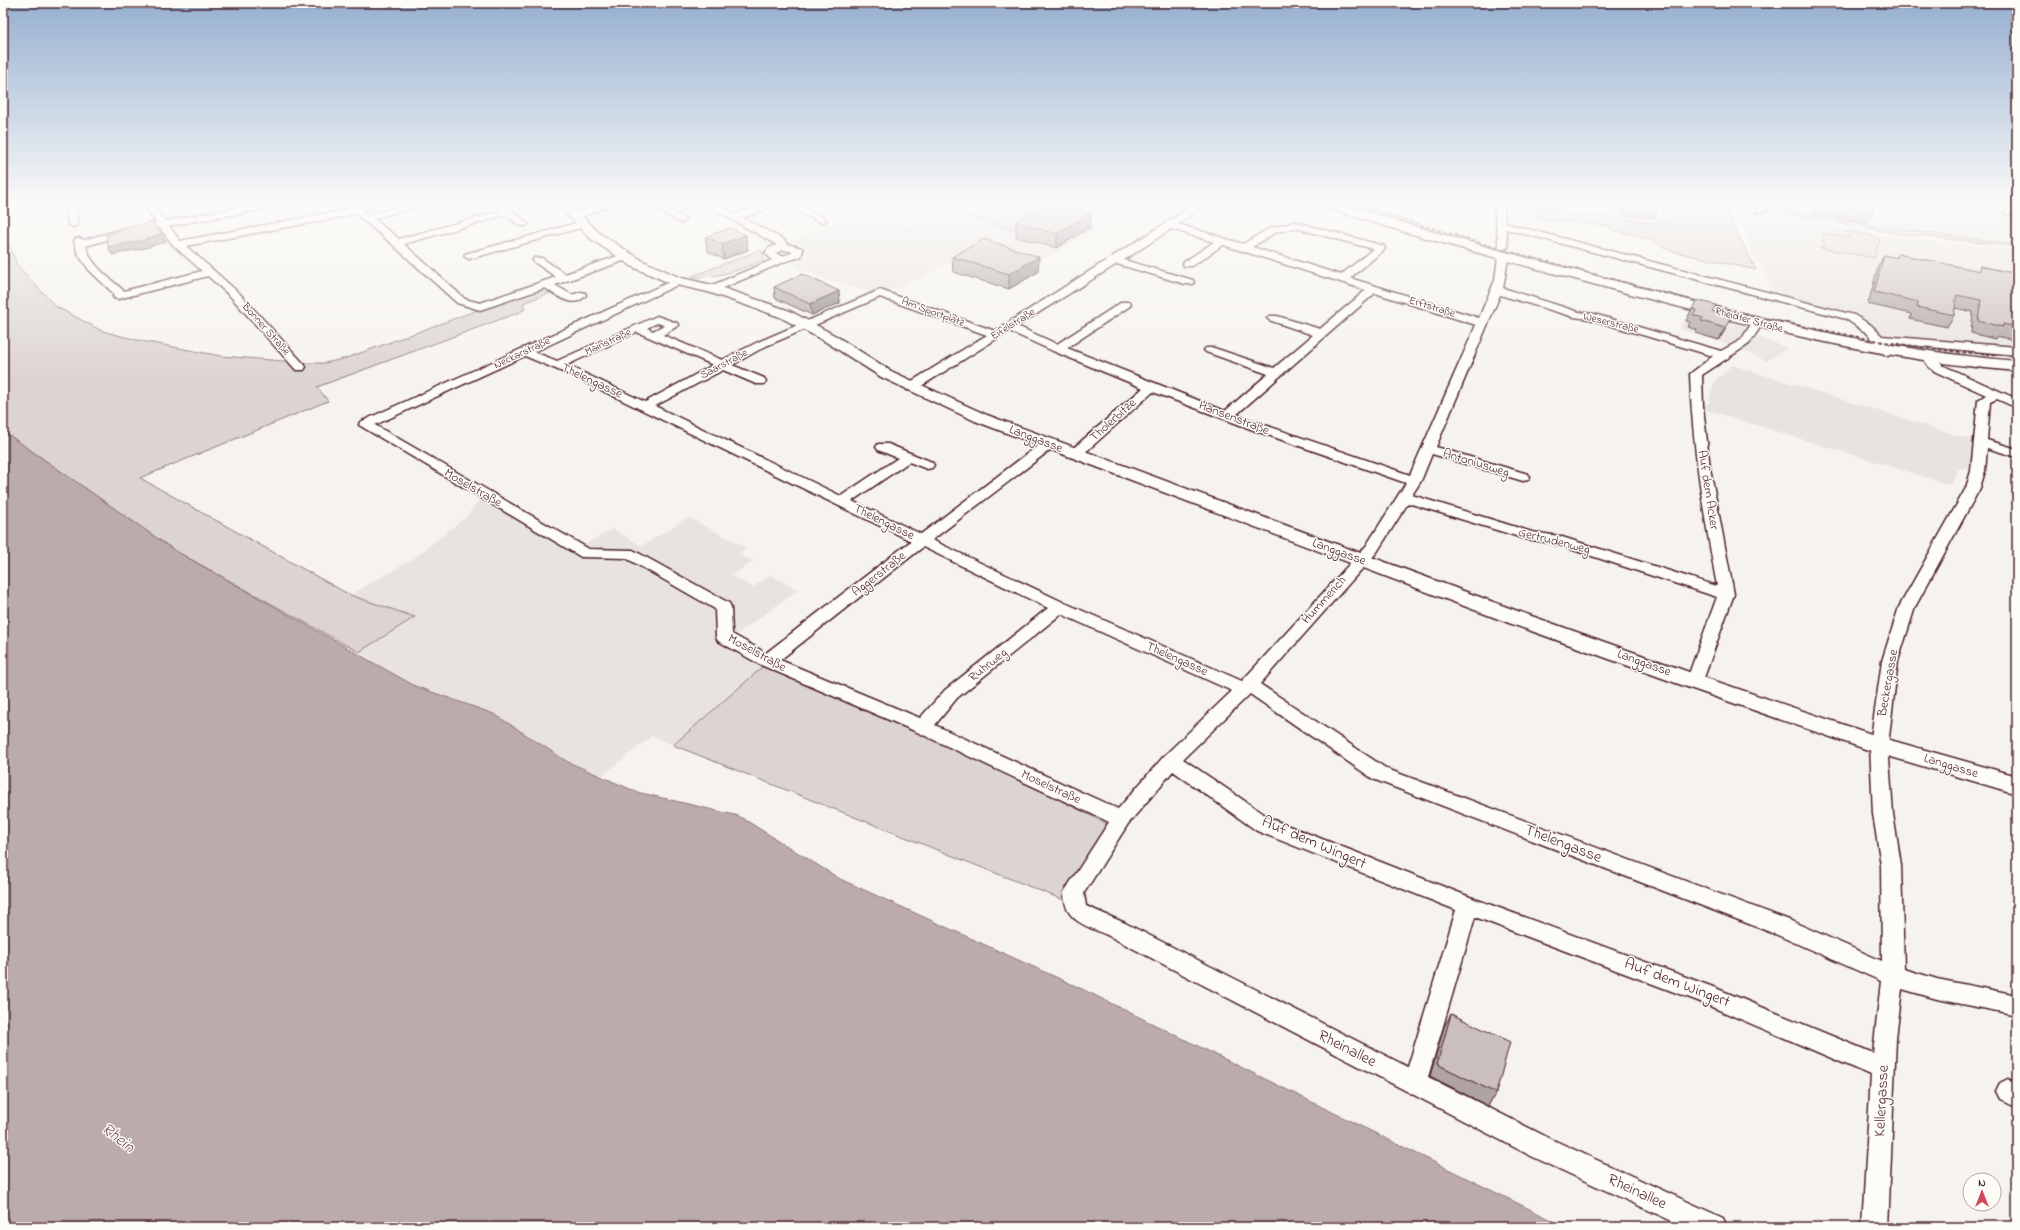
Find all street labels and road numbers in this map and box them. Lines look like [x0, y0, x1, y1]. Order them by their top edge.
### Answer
street label: Erftstraße [1407, 292, 1457, 322]
street label: Am Sportplatz [899, 293, 967, 331]
street label: Bonner Straße [237, 298, 294, 359]
street label: Rheidter Straße [1713, 303, 1785, 337]
street label: Eifelstraße [988, 304, 1038, 344]
street label: Weserstraße [1582, 308, 1641, 338]
street label: Mainstraße [582, 324, 634, 360]
street label: Neckarstraße [491, 333, 553, 373]
street label: Saarstraße [697, 345, 751, 383]
street label: Thelengasse [558, 358, 626, 404]
street label: Tholerbitze [1086, 394, 1141, 446]
street label: Hansenstraße [1196, 396, 1272, 440]
street label: Langgasse [1006, 420, 1066, 459]
street label: Antoniusweg [1440, 444, 1512, 483]
street label: Auf dem Acker [1692, 449, 1724, 532]
street label: Moselstraße [441, 464, 506, 512]
street label: Thelengasse [850, 499, 918, 546]
street label: Gertrudenweg [1516, 523, 1592, 560]
street label: Langgasse [1309, 533, 1369, 572]
street label: Aggerstraße [848, 547, 911, 602]
street label: Hummerich [1297, 572, 1351, 628]
street label: Moselstraße [724, 629, 790, 677]
street label: Thelengasse [1143, 637, 1211, 682]
street label: Ruhrweg [965, 643, 1012, 687]
street label: Langgasse [1614, 644, 1674, 683]
street label: Beckergasse [1873, 648, 1904, 719]
street label: Langgasse [1921, 749, 1981, 784]
street label: Moselstraße [1018, 765, 1084, 809]
street label: Auf dem Wingert [1258, 810, 1371, 876]
street label: Thelengasse [1521, 818, 1606, 870]
street label: Auf dem Wingert [1621, 952, 1734, 1014]
street label: Rheinallee [1314, 1024, 1381, 1074]
street label: Kellergasse [1868, 1064, 1896, 1137]
street label: Rheinallee [1603, 1168, 1671, 1216]

